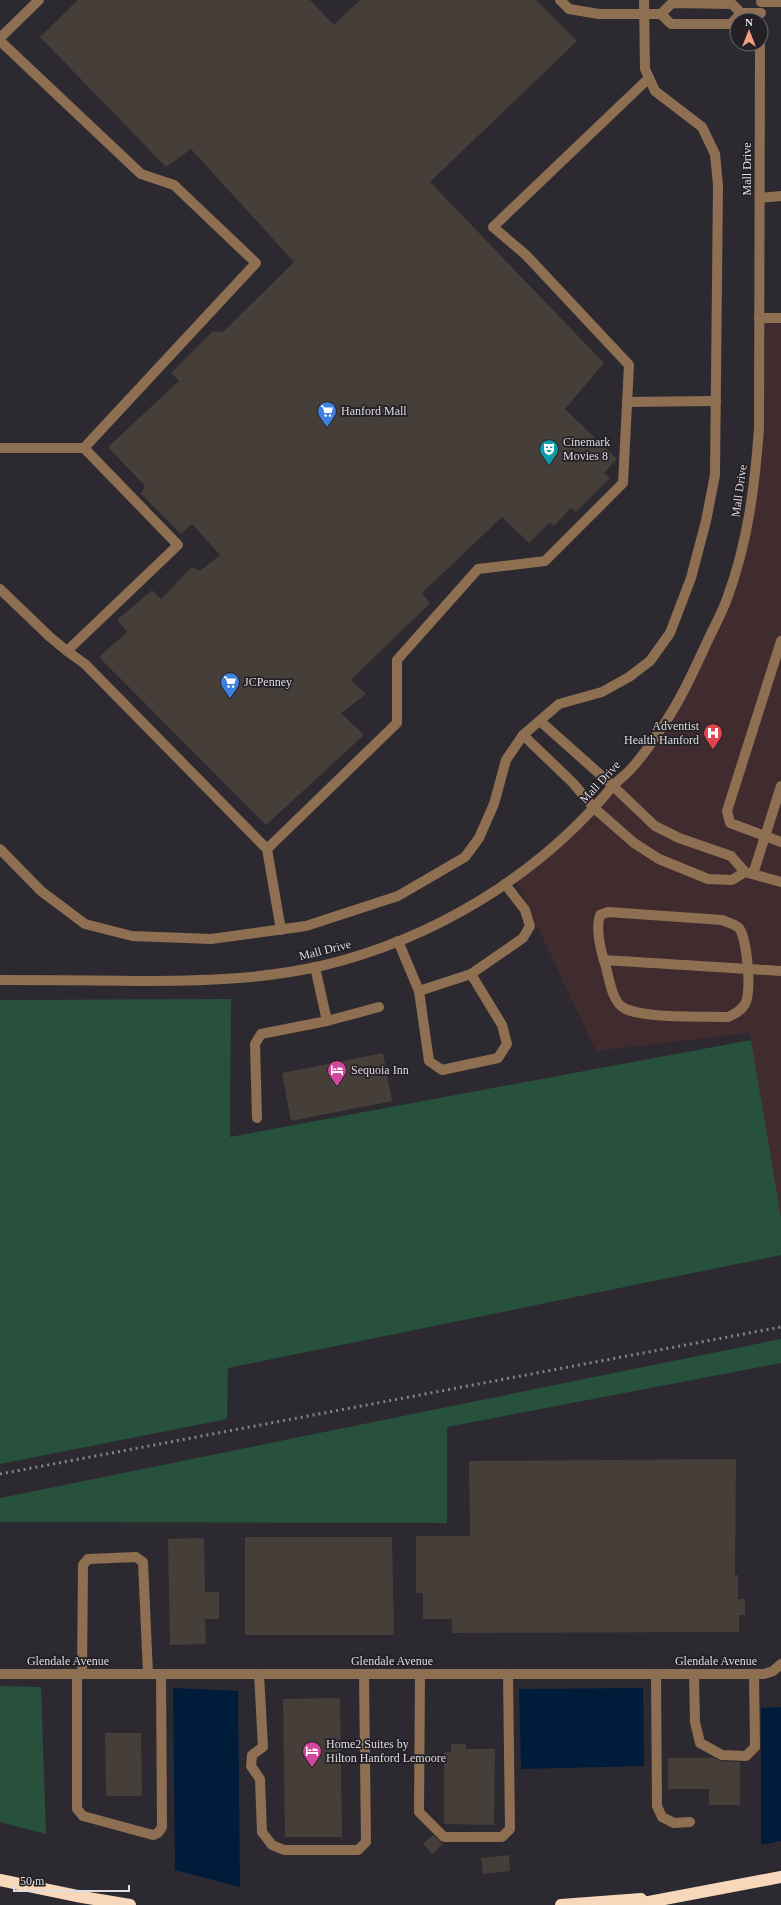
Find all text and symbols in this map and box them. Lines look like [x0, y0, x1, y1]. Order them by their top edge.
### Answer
north arrow [729, 12, 769, 52]
text: N [745, 16, 753, 28]
street label: Mall Drive [740, 143, 754, 196]
supermarket icon: Hanford Mall [316, 400, 338, 428]
place label: Hanford Mall [341, 404, 407, 418]
place label: Cinemark Movies 8 [563, 435, 610, 463]
theatre icon: Cinemark Movies 8 [538, 438, 560, 466]
street label: Mall Drive [728, 464, 750, 518]
supermarket icon: JCPenney [219, 671, 241, 699]
place label: JCPenney [244, 675, 292, 689]
place label: Adventist Health Hanford [624, 719, 700, 747]
hospital icon: Adventist Health Hanford [702, 722, 724, 750]
street label: Mall Drive [577, 758, 623, 806]
street label: Mall Drive [298, 937, 352, 963]
hotel icon: Sequoia Inn [326, 1059, 348, 1087]
place label: Sequoia Inn [351, 1063, 409, 1077]
street label: Glendale Avenue [27, 1654, 109, 1668]
street label: Glendale Avenue [351, 1654, 433, 1668]
street label: Glendale Avenue [675, 1654, 757, 1668]
place label: Home2 Suites by Hilton Hanford Lemoore [326, 1737, 446, 1765]
hotel icon: Home2 Suites by Hilton Hanford Lemoore [301, 1740, 323, 1768]
scale bar [14, 1867, 129, 1893]
text: 50 m [20, 1874, 45, 1888]

